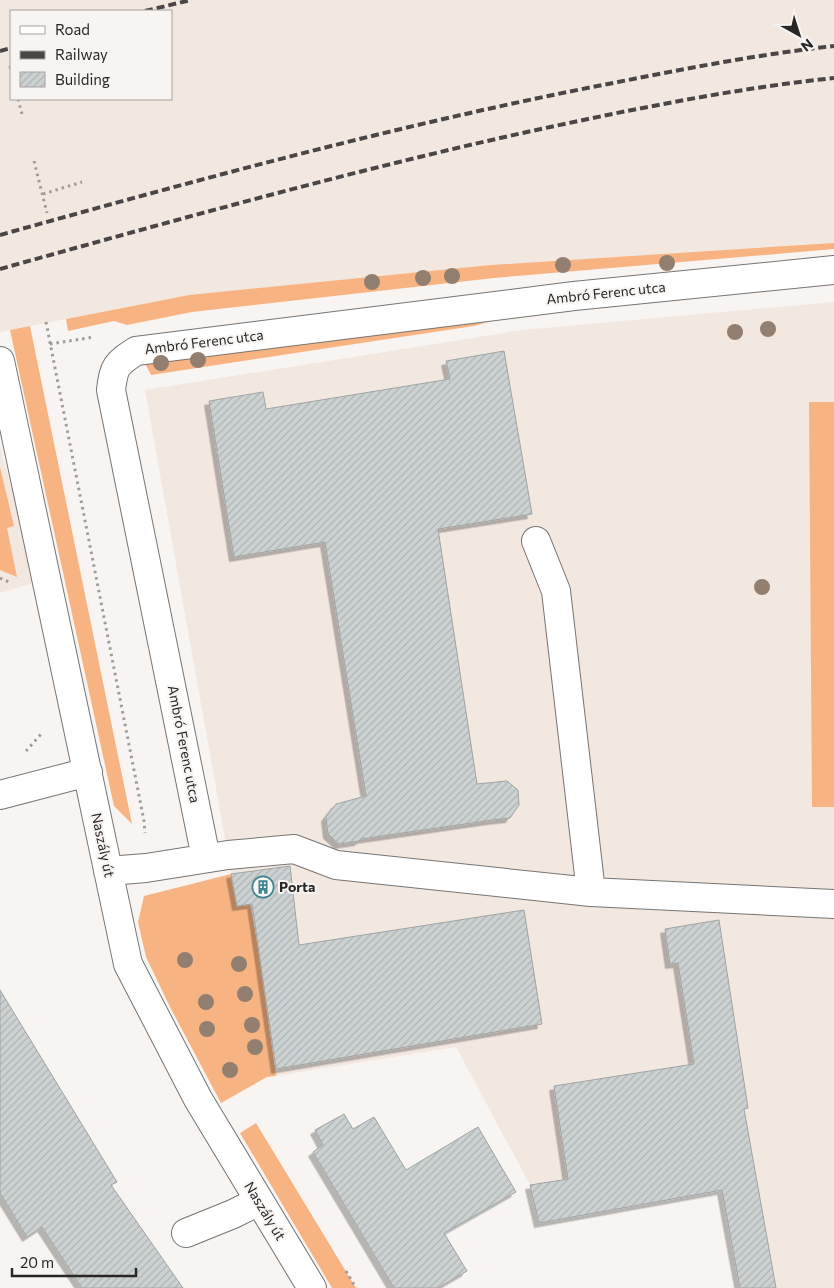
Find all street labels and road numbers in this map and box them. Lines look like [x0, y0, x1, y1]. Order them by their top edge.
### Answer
street label: Ambró Ferenc utca [546, 278, 666, 307]
street label: Ambró Ferenc utca [143, 326, 264, 357]
street label: Ambró Ferenc utca [165, 684, 204, 804]
street label: Naszály út [88, 811, 119, 879]
street label: Naszály út [241, 1178, 290, 1243]

